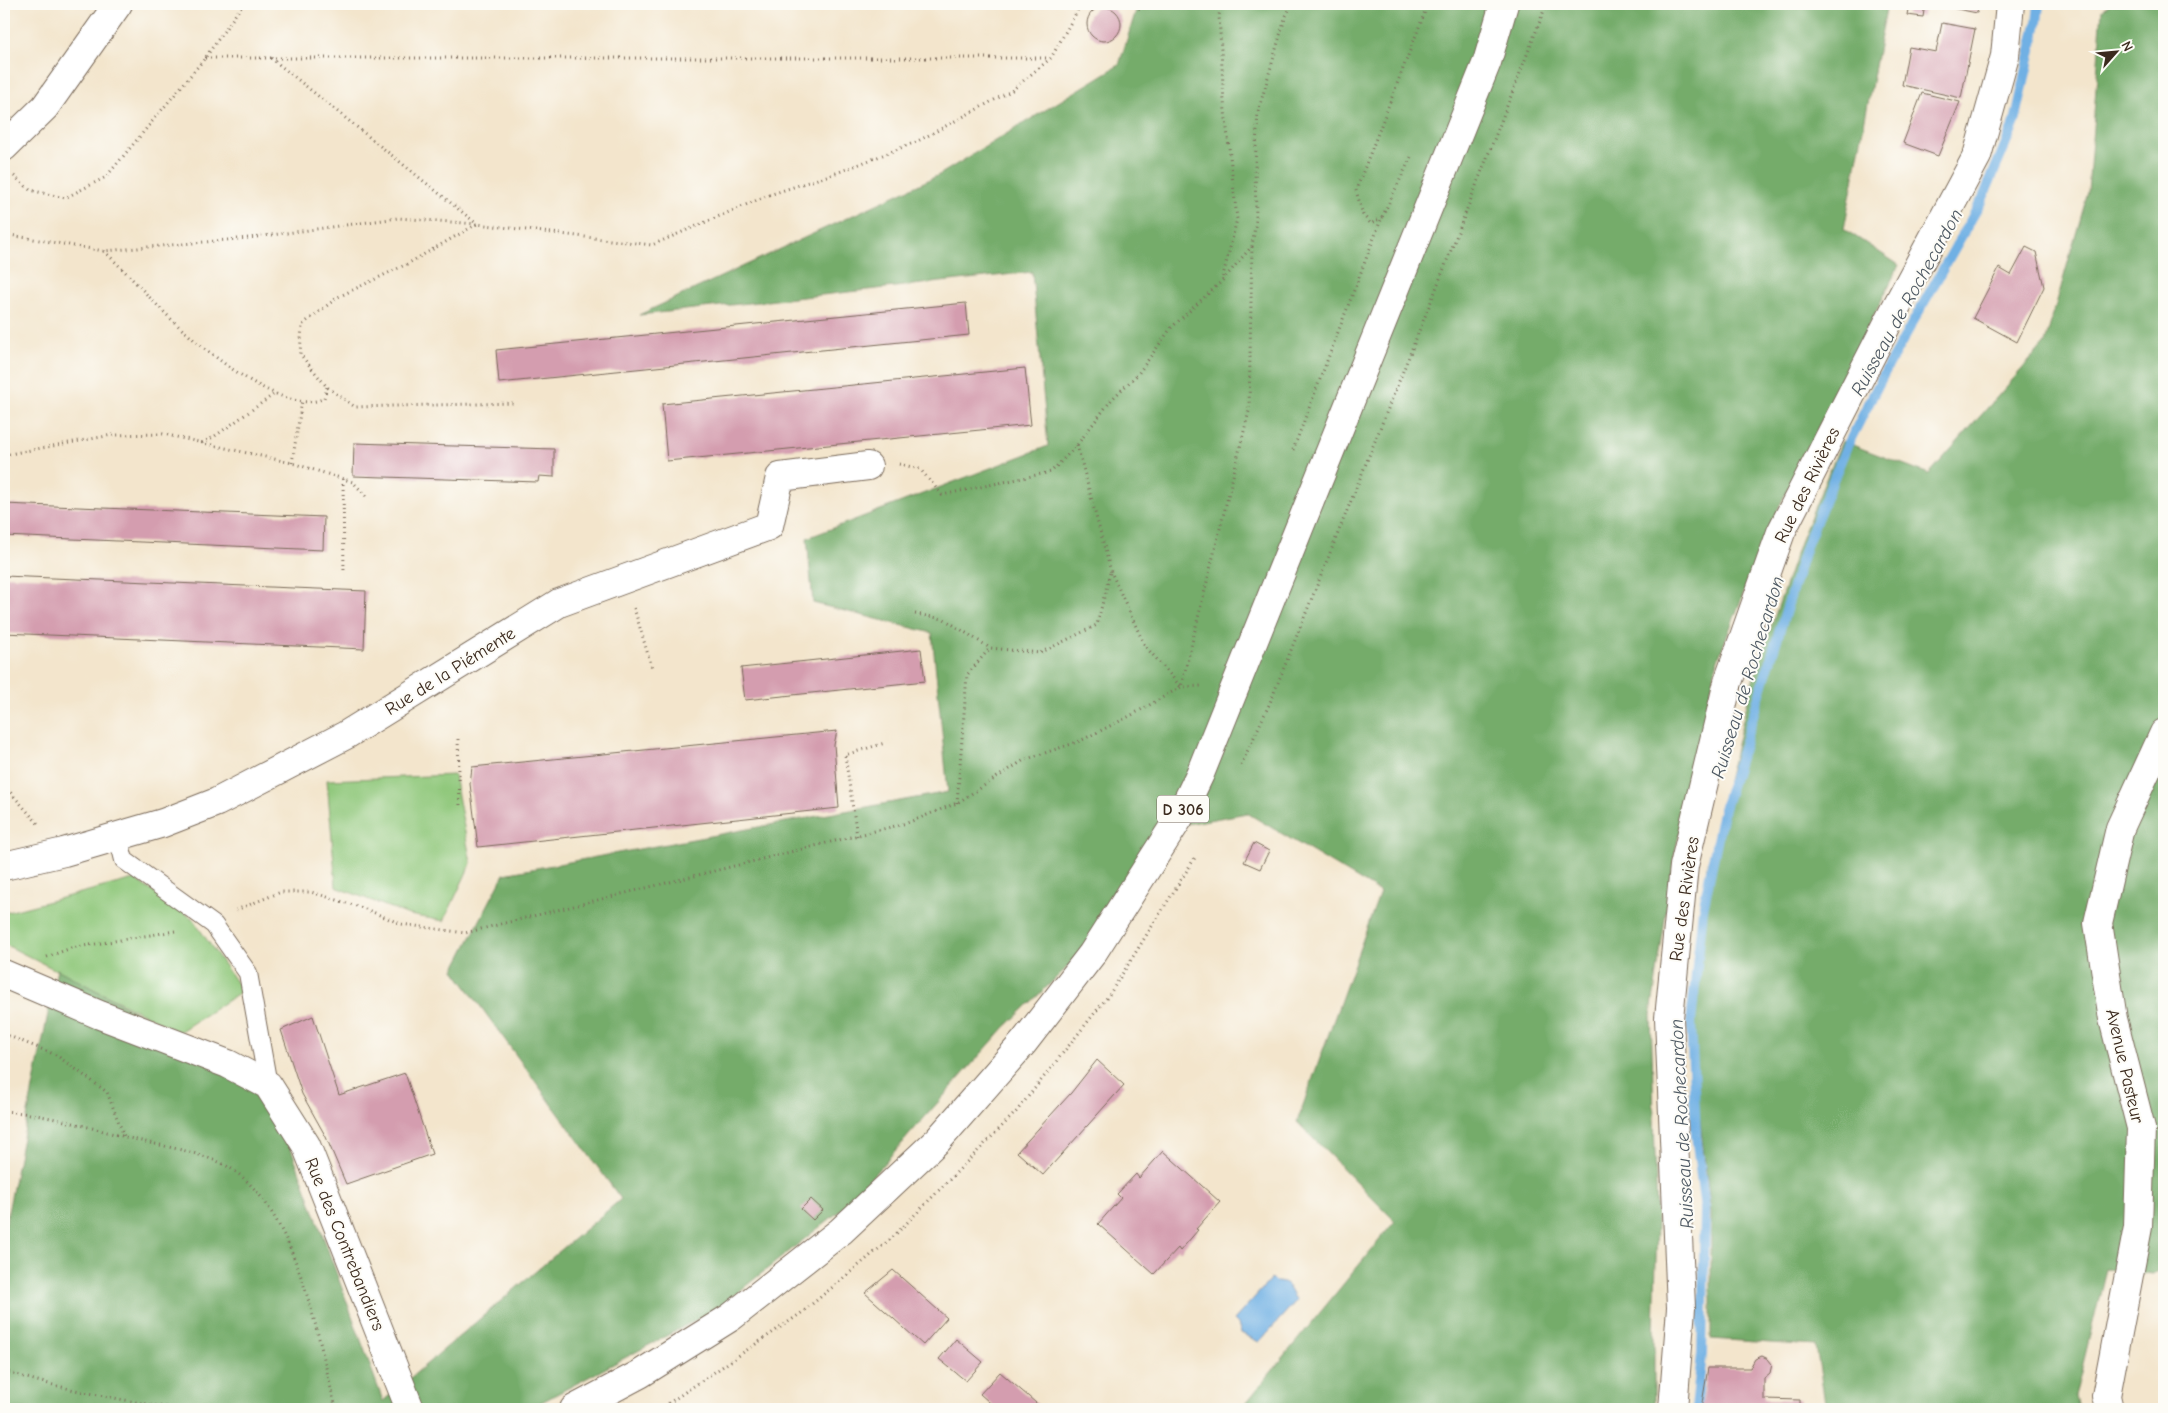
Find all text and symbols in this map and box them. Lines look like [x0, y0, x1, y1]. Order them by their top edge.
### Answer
north arrow [2090, 28, 2140, 78]
text: N [2117, 38, 2137, 54]
water label: Ruisseau de Rochecardon [1846, 205, 1967, 400]
street label: Rue des Rivières [1770, 424, 1844, 546]
water label: Ruisseau de Rochecardon [1707, 574, 1789, 781]
street label: Rue de la Piémente [381, 623, 519, 720]
road number: D 306 [1157, 796, 1209, 822]
street label: Rue des Rivières [1665, 835, 1704, 963]
street label: Avenue Pasteur [2101, 1007, 2148, 1126]
water label: Ruisseau de Rochecardon [1666, 1019, 1698, 1229]
street label: Rue des Contrebandiers [300, 1155, 389, 1334]

